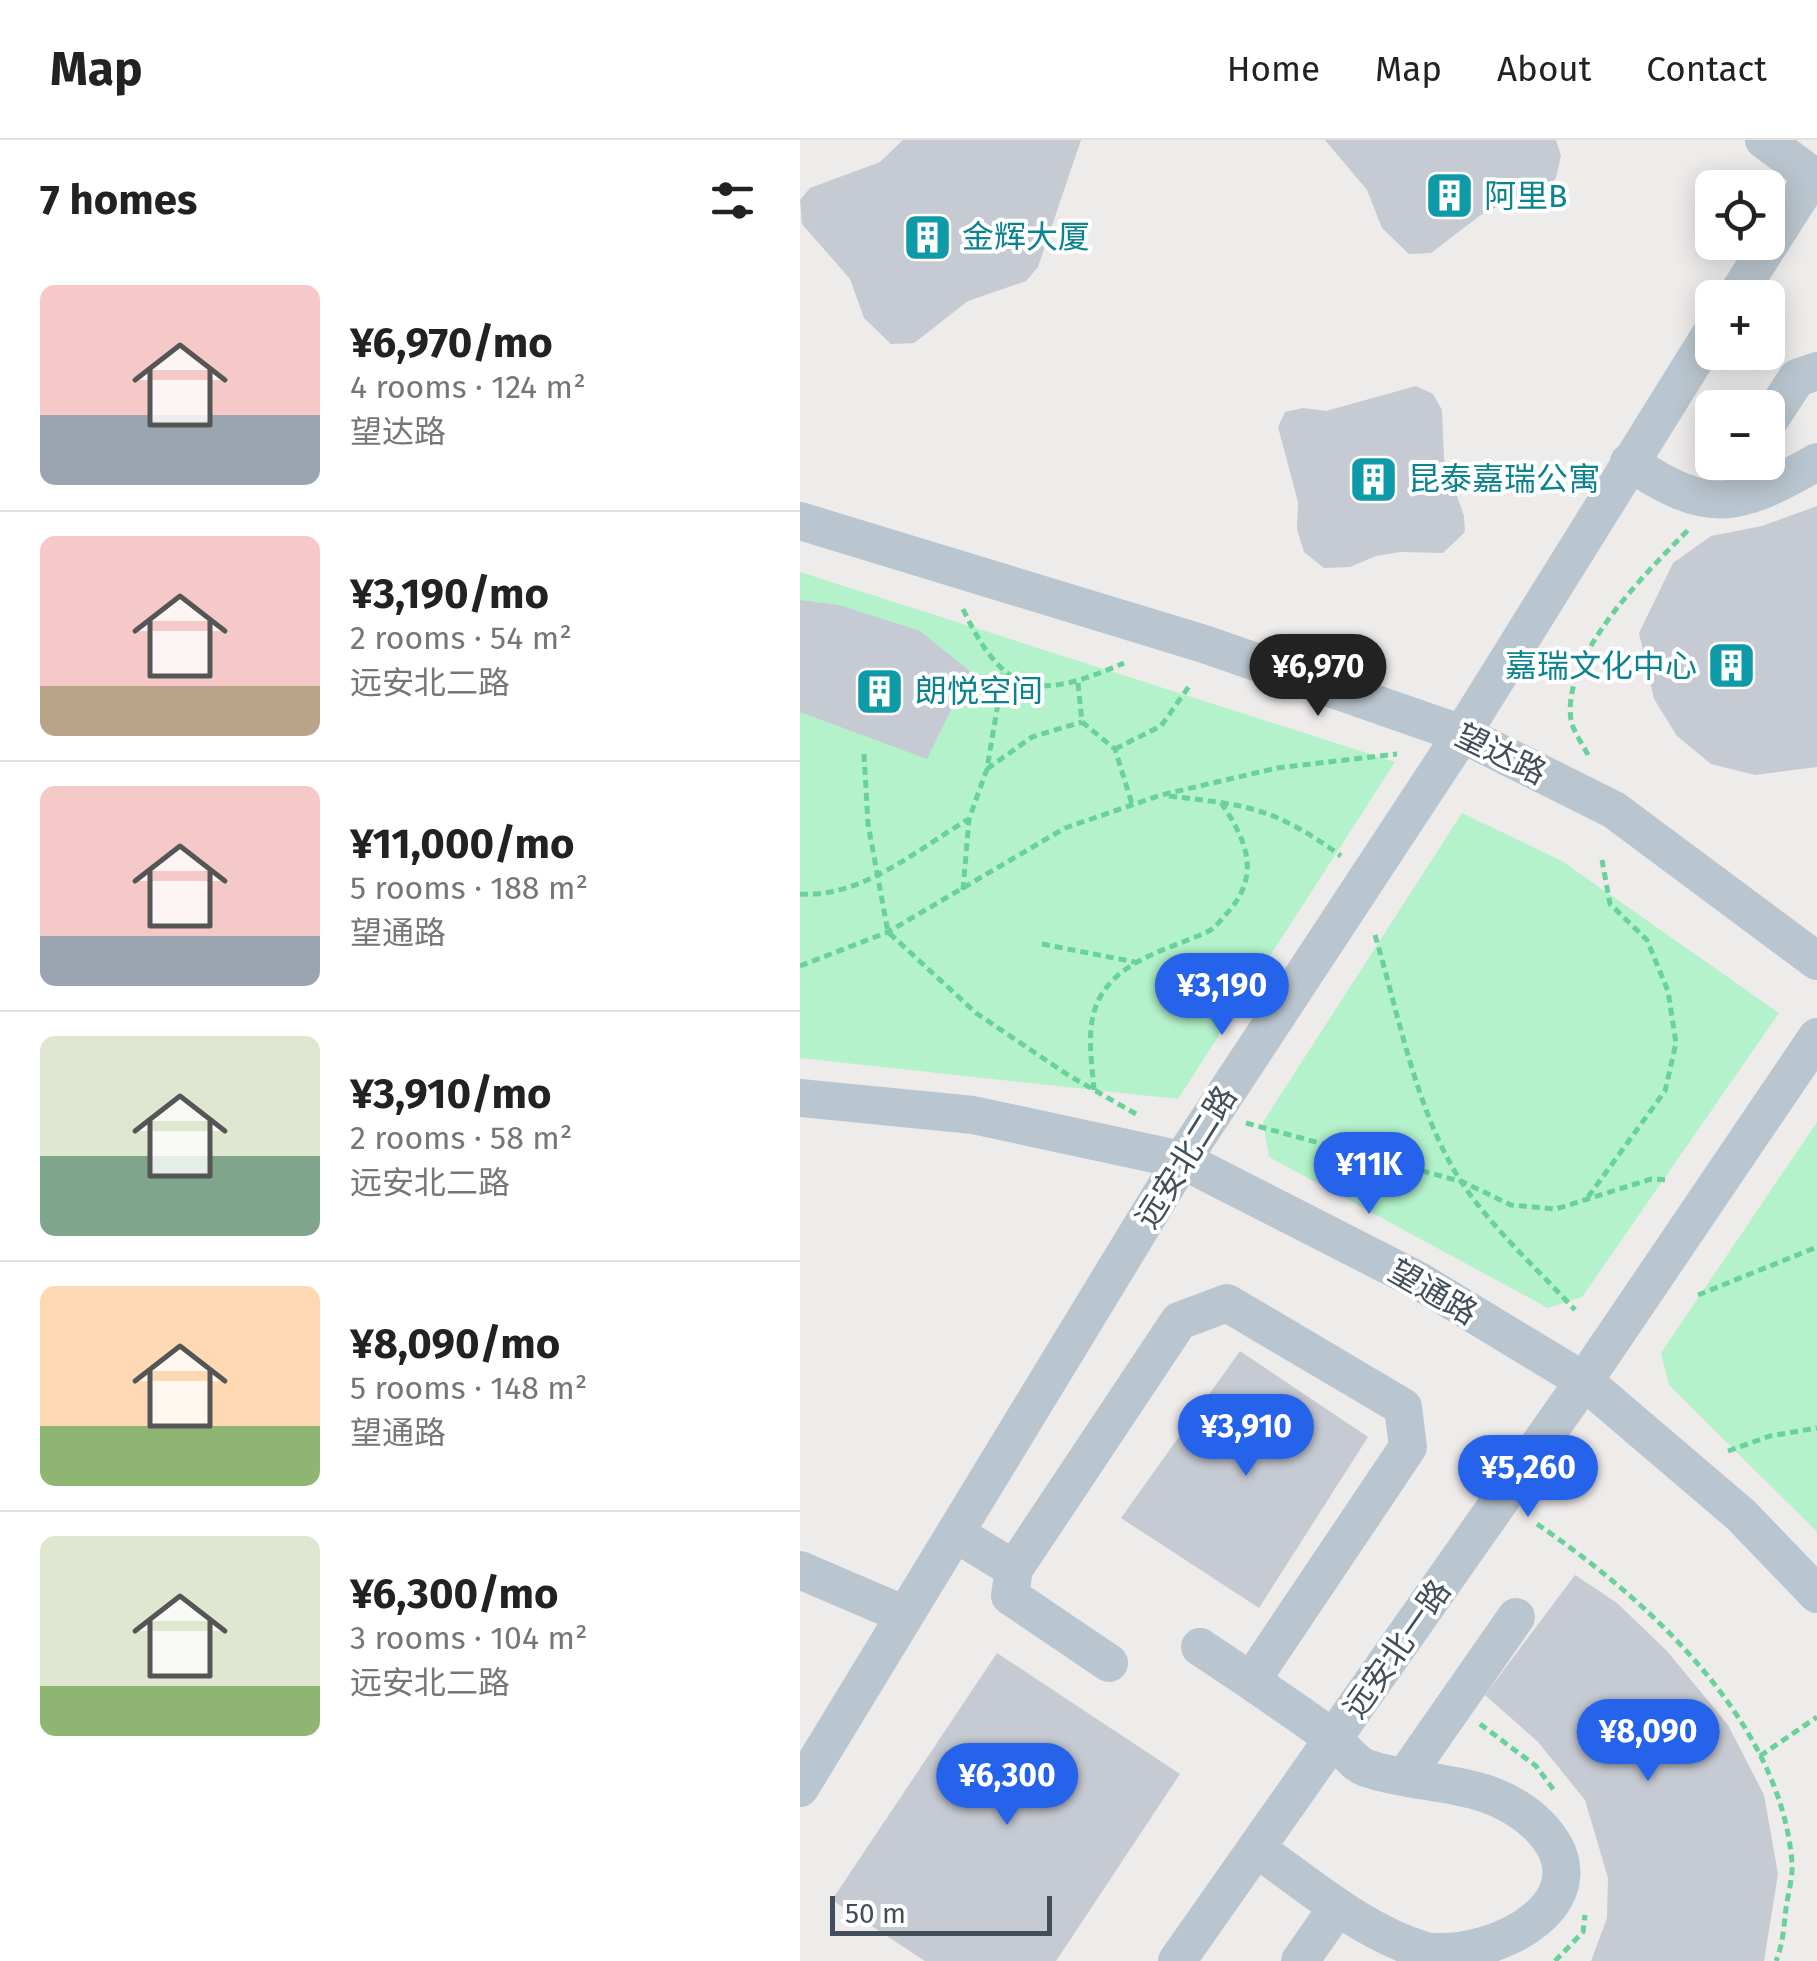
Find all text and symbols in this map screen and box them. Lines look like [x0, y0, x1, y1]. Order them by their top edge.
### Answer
text: Map [50, 40, 143, 98]
text: Home [1227, 48, 1320, 90]
text: Map [1375, 48, 1442, 90]
text: About [1497, 48, 1591, 90]
text: Contact [1646, 48, 1767, 90]
building icon: 阿里B [1423, 170, 1475, 222]
map controls [1695, 170, 1785, 480]
button: locate [1695, 170, 1785, 260]
icon: filters [705, 173, 760, 228]
text: 7 homes [40, 175, 197, 225]
place label: 阿里B [1484, 177, 1567, 215]
building icon: 金辉大厦 [901, 211, 953, 263]
place label: 金辉大厦 [962, 218, 1090, 256]
button: + [1695, 280, 1785, 370]
text: ¥6,970/mo [350, 318, 553, 368]
icon: home [120, 325, 240, 445]
text: 4 rooms · 124 m² [350, 368, 586, 406]
button: − [1695, 390, 1785, 480]
text: 望达路 [350, 413, 446, 451]
building icon: 昆泰嘉瑞公寓 [1347, 453, 1399, 505]
place label: 昆泰嘉瑞公寓 [1408, 460, 1600, 498]
text: ¥3,190/mo [350, 569, 549, 619]
icon: home [120, 576, 240, 696]
text: 2 rooms · 54 m² [350, 619, 572, 657]
pin: ¥6,970 [1237, 634, 1399, 719]
building icon: 嘉瑞文化中心 [1706, 640, 1758, 692]
text: ¥6,970 [1271, 647, 1365, 685]
place label: 嘉瑞文化中心 [1505, 647, 1697, 685]
text: 远安北二路 [350, 664, 510, 702]
building icon: 朗悦空间 [854, 665, 906, 717]
place label: 朗悦空间 [915, 672, 1043, 710]
street label: 望达路 [1450, 716, 1552, 792]
text: ¥11,000/mo [350, 819, 575, 869]
icon: home [120, 826, 240, 946]
text: 5 rooms · 188 m² [350, 869, 588, 907]
text: 望通路 [350, 914, 446, 952]
pin: ¥3,190 [1141, 953, 1303, 1038]
text: ¥3,190 [1177, 966, 1267, 1004]
text: ¥3,910/mo [350, 1069, 552, 1119]
icon: home [120, 1076, 240, 1196]
street label: 远安北二路 [1127, 1079, 1245, 1235]
text: 2 rooms · 58 m² [350, 1119, 572, 1157]
pin: ¥11K [1310, 1132, 1428, 1217]
text: ¥11K [1336, 1145, 1402, 1183]
text: 远安北二路 [350, 1164, 510, 1202]
street label: 望通路 [1382, 1252, 1484, 1332]
text: ¥8,090/mo [350, 1319, 560, 1369]
icon: home [120, 1326, 240, 1446]
text: 5 rooms · 148 m² [350, 1369, 587, 1407]
pin: ¥3,910 [1165, 1394, 1327, 1479]
text: ¥3,910 [1200, 1407, 1292, 1445]
text: 望通路 [350, 1414, 446, 1452]
pin: ¥5,260 [1447, 1435, 1609, 1520]
text: ¥5,260 [1480, 1448, 1576, 1486]
text: ¥6,300/mo [350, 1569, 559, 1619]
street label: 远安北一路 [1336, 1573, 1458, 1725]
icon: home [120, 1576, 240, 1696]
text: 3 rooms · 104 m² [350, 1619, 588, 1657]
text: 远安北二路 [350, 1664, 510, 1702]
pin: ¥8,090 [1567, 1699, 1729, 1784]
text: ¥8,090 [1599, 1712, 1697, 1750]
pin: ¥6,300 [926, 1743, 1088, 1828]
text: ¥6,300 [958, 1756, 1056, 1794]
scale bar [830, 1891, 1052, 1936]
text: 50 m [845, 1897, 906, 1930]

